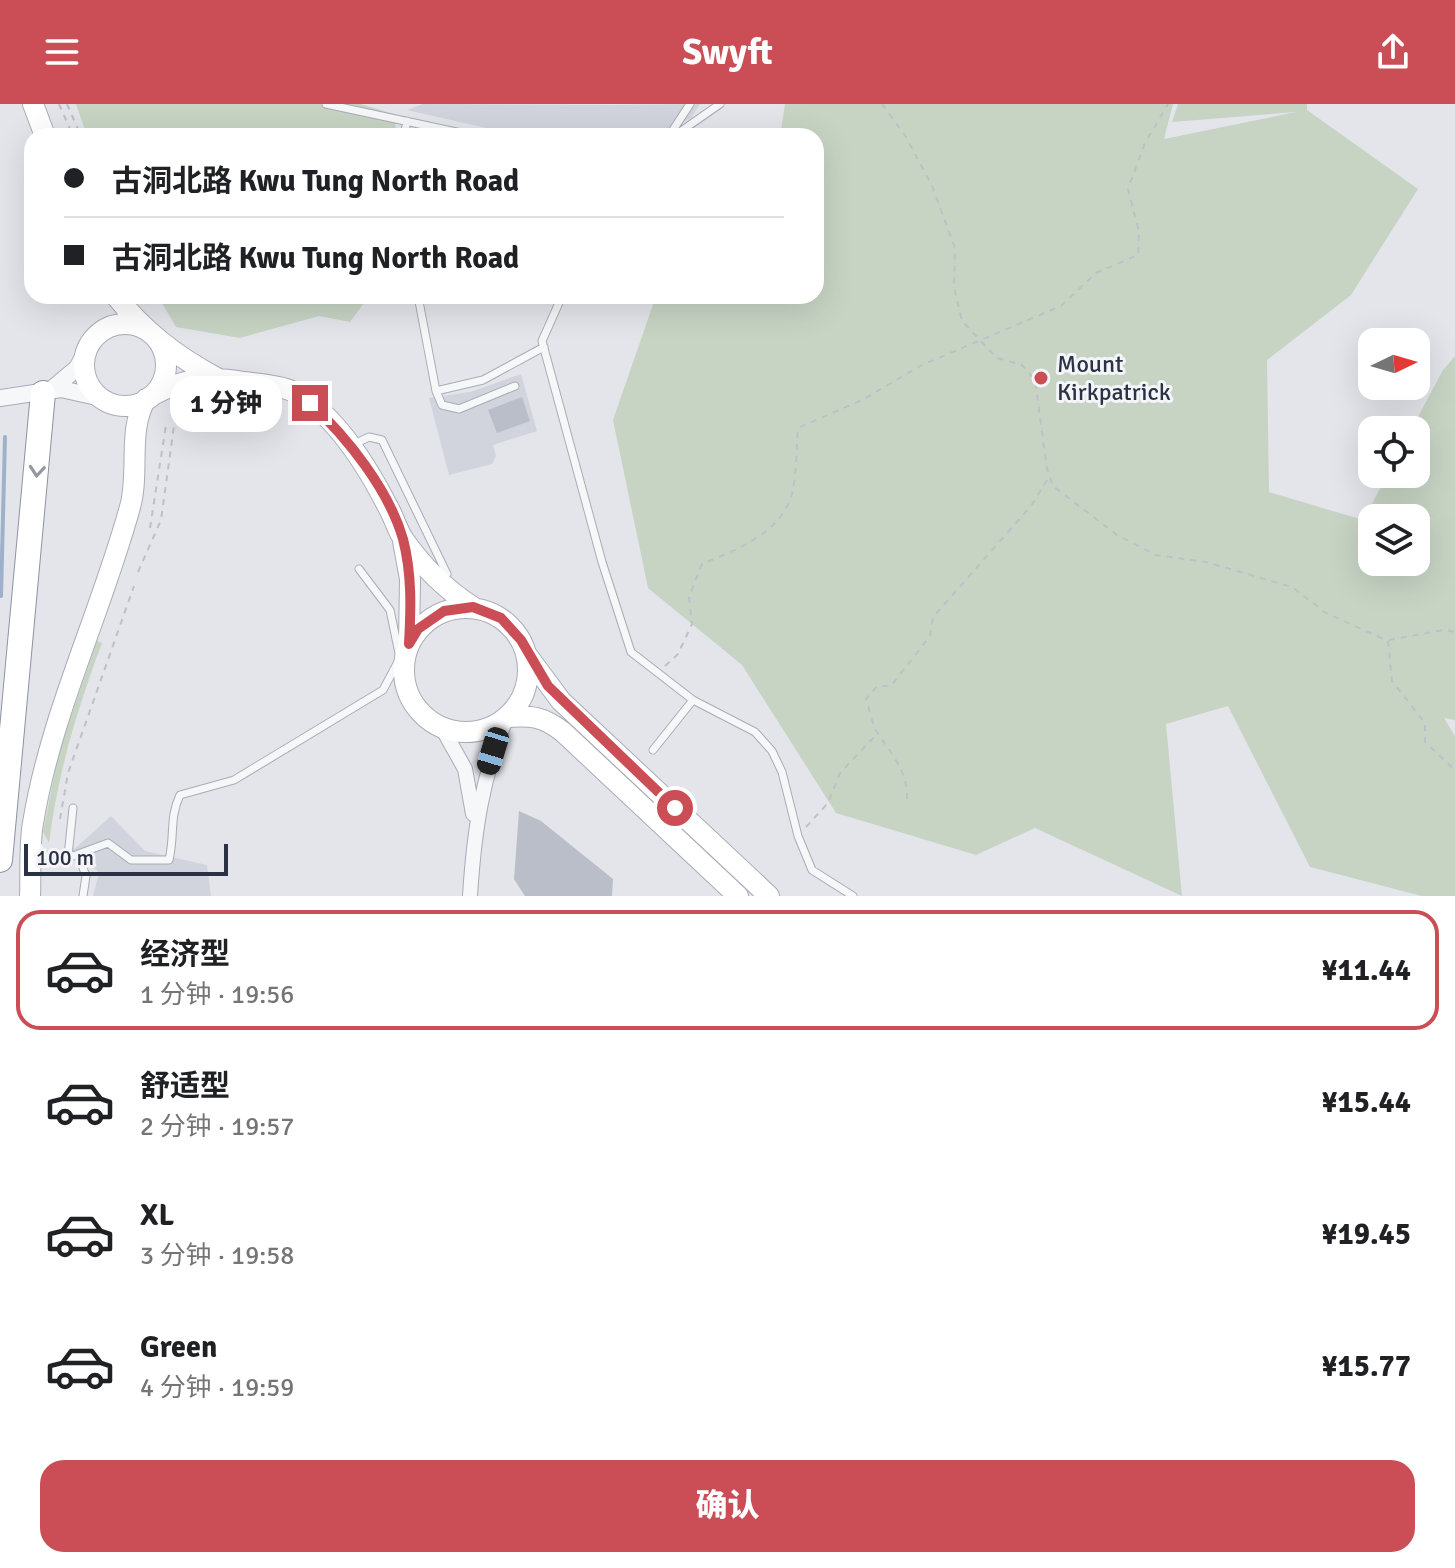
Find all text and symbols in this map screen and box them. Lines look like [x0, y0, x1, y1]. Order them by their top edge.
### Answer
icon: menu [40, 30, 84, 74]
text: Swyft [682, 30, 773, 75]
icon: share [1371, 30, 1415, 74]
text: 古洞北路 Kwu Tung North Road [112, 163, 519, 200]
text: 古洞北路 Kwu Tung North Road [112, 240, 519, 277]
north arrow [1358, 328, 1430, 400]
map controls [1358, 328, 1430, 576]
place label: Mount Kirkpatrick [1057, 349, 1171, 407]
marker: Mount Kirkpatrick [1032, 369, 1050, 387]
callout: 1 分钟 [170, 375, 282, 431]
route end [292, 385, 328, 421]
text: 1 分钟 [190, 388, 262, 420]
button: locate [1358, 416, 1430, 488]
one-way arrow [28, 465, 45, 478]
button: layers [1358, 504, 1430, 576]
car [475, 725, 511, 777]
route start [657, 790, 693, 826]
scale bar [24, 840, 228, 876]
text: 100 m [36, 844, 94, 871]
icon: car [44, 934, 116, 1006]
text: 经济型 [140, 936, 230, 973]
text: ¥11.44 [1321, 952, 1411, 989]
text: 1 分钟 · 19:56 [140, 979, 294, 1011]
icon: car [44, 1066, 116, 1138]
text: 舒适型 [140, 1068, 230, 1105]
text: ¥15.44 [1321, 1084, 1411, 1121]
text: 2 分钟 · 19:57 [140, 1111, 294, 1143]
text: XL [140, 1197, 174, 1234]
icon: car [44, 1198, 116, 1270]
text: ¥19.45 [1321, 1216, 1411, 1253]
text: 3 分钟 · 19:58 [140, 1240, 294, 1272]
text: Green [140, 1329, 217, 1366]
icon: car [44, 1330, 116, 1402]
text: ¥15.77 [1321, 1348, 1411, 1385]
text: 4 分钟 · 19:59 [140, 1372, 294, 1404]
button: 确认 [40, 1460, 1415, 1552]

